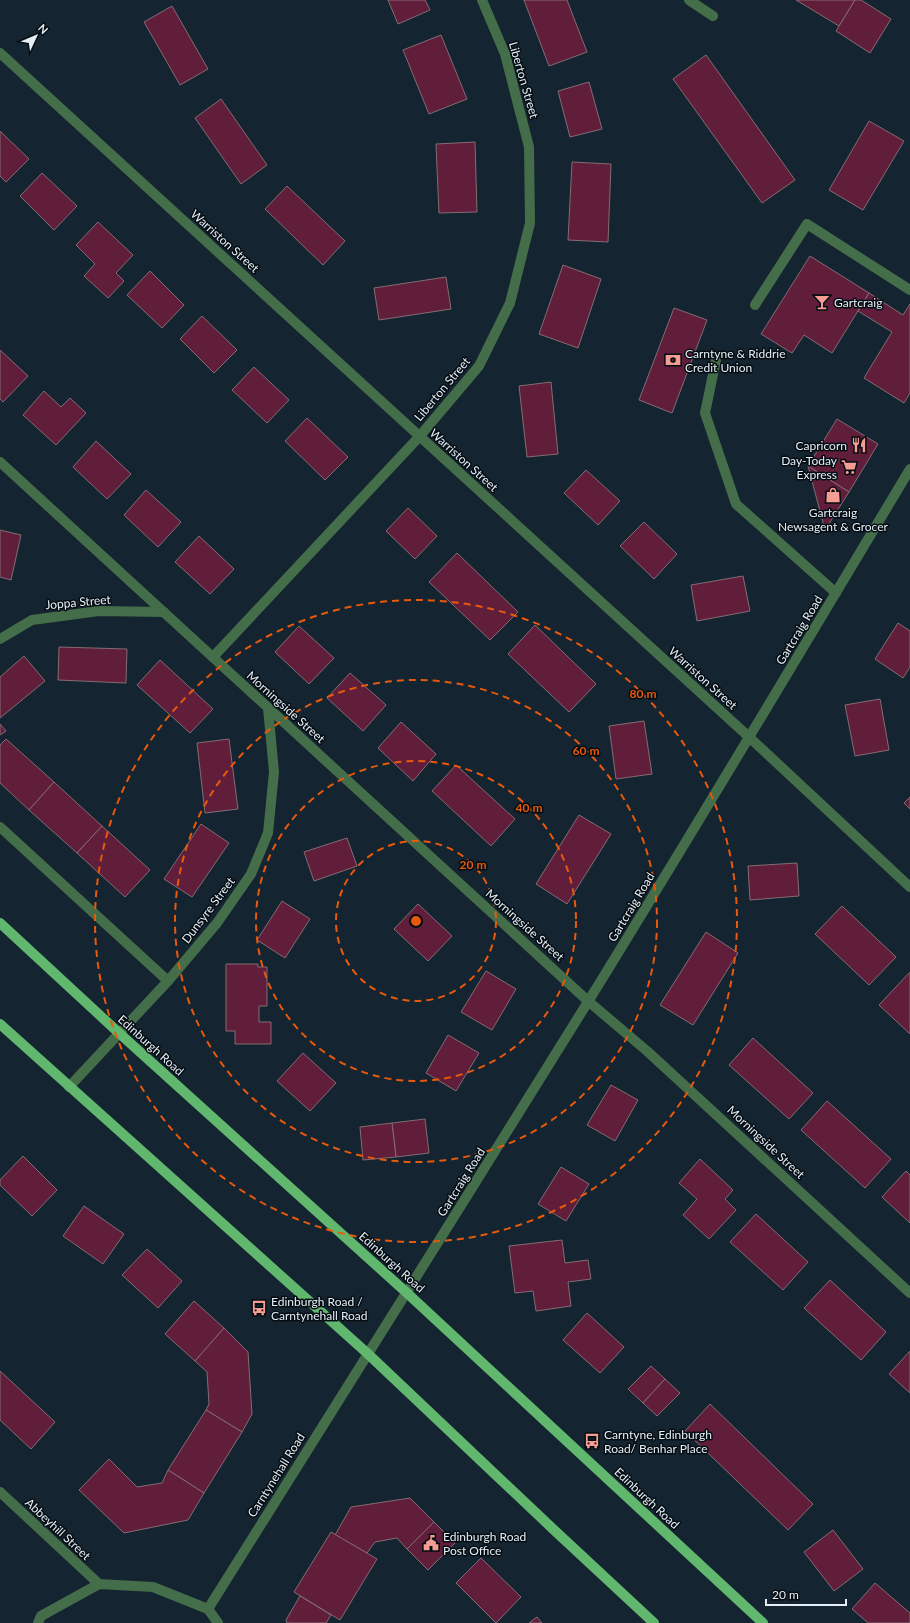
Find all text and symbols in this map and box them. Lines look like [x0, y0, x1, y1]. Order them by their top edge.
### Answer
north arrow [16, 16, 56, 56]
text: N [36, 21, 51, 36]
street label: Liberton Street [506, 40, 542, 121]
street label: Warriston Street [188, 206, 263, 276]
bar icon: Gartcraig [813, 293, 831, 311]
place label: Gartcraig [834, 295, 882, 310]
place label: Carntyne & Riddrie Credit Union [685, 346, 786, 375]
bank icon: Carntyne & Riddrie Credit Union [664, 351, 682, 369]
street label: Liberton Street [411, 353, 474, 424]
street label: Warriston Street [427, 425, 502, 495]
restaurant icon: Capricorn [850, 436, 868, 454]
place label: Capricorn [796, 438, 847, 453]
place label: Day-Today Express [781, 453, 838, 482]
supermarket icon: Day-Today Express [840, 458, 858, 476]
shop icon: Gartcraig Newsagent & Grocer [824, 486, 842, 504]
place label: Gartcraig Newsagent & Grocer [778, 505, 889, 534]
street label: Joppa Street [45, 592, 112, 612]
street label: Gartcraig Road [772, 593, 826, 667]
street label: Warriston Street [666, 643, 741, 713]
street label: Morningside Street [244, 668, 329, 747]
text: 80 m [630, 686, 656, 701]
text: 60 m [573, 743, 599, 758]
text: 40 m [516, 800, 542, 815]
text: 20 m [460, 857, 486, 872]
street label: Gartcraig Road [604, 870, 658, 944]
street label: Dunsyre Street [178, 873, 238, 946]
street label: Morningside Street [483, 886, 568, 965]
centre of rings [409, 914, 423, 928]
street label: Edinburgh Road [115, 1012, 187, 1078]
street label: Morningside Street [724, 1102, 808, 1182]
street label: Gartcraig Road [434, 1145, 488, 1219]
street label: Edinburgh Road [356, 1229, 428, 1295]
place label: Edinburgh Road / Carntynehall Road [271, 1294, 368, 1323]
bus stop icon: Edinburgh Road / Carntynehall Road [250, 1299, 268, 1317]
place label: Carntyne, Edinburgh Road/ Benhar Place [604, 1427, 712, 1456]
street label: Carntynehall Road [244, 1430, 308, 1520]
bus stop icon: Carntyne, Edinburgh Road/ Benhar Place [583, 1432, 601, 1450]
street label: Edinburgh Road [611, 1464, 683, 1532]
street label: Abbeyhill Street [22, 1495, 94, 1564]
place label: Edinburgh Road Post Office [443, 1529, 526, 1558]
public building icon: Edinburgh Road Post Office [422, 1534, 440, 1552]
scale bar [766, 1581, 846, 1607]
text: 20 m [772, 1587, 799, 1602]

